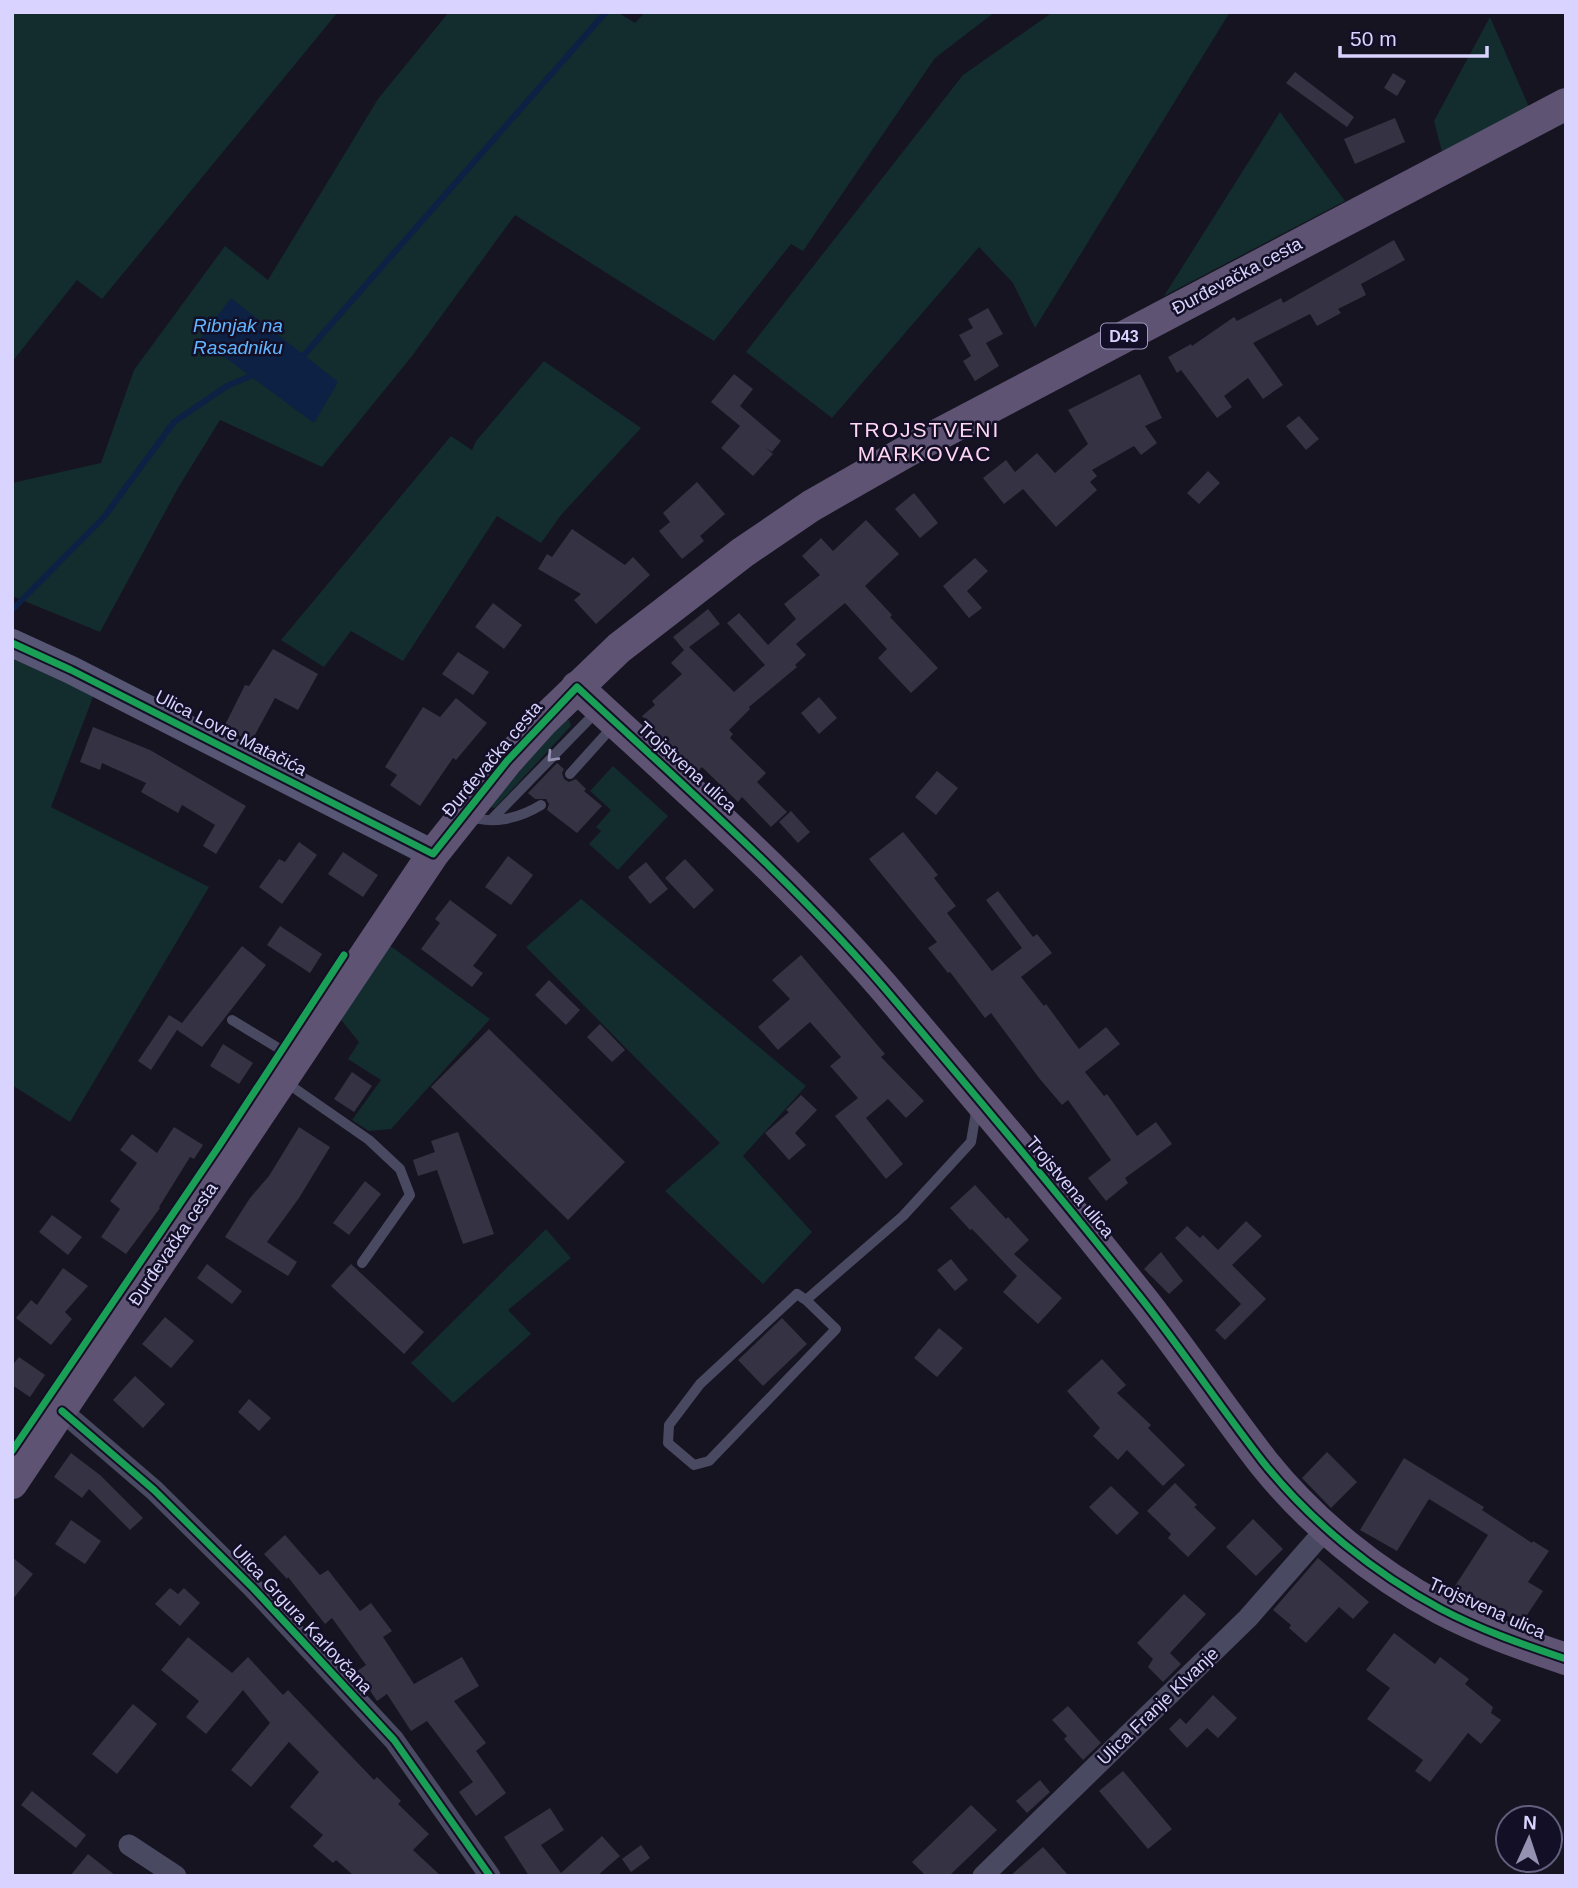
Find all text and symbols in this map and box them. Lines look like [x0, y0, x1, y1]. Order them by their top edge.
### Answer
scale bar [1340, 14, 1487, 58]
text: 50 m [1350, 27, 1397, 50]
street label: Đurđevačka cesta [1169, 233, 1306, 319]
water label: Ribnjak na Rasadniku [193, 315, 283, 358]
road number: D43 [1101, 324, 1147, 348]
district label: TROJSTVENI MARKOVAC [850, 418, 1000, 465]
street label: Ulica Lovre Matačića [152, 686, 311, 780]
street label: Đurđevačka cesta [438, 697, 547, 821]
street label: Trojstvena ulica [634, 718, 741, 817]
one-way arrow [548, 749, 561, 762]
street label: Trojstvena ulica [1022, 1133, 1119, 1242]
street label: Đurđevačka cesta [124, 1178, 222, 1309]
street label: Ulica Grgura Karlovčana [228, 1540, 377, 1698]
street label: Trojstvena ulica [1426, 1573, 1549, 1643]
street label: Ulica Franje Klvanje [1093, 1643, 1223, 1769]
north arrow [1494, 1804, 1564, 1874]
text: N [1522, 1812, 1537, 1833]

